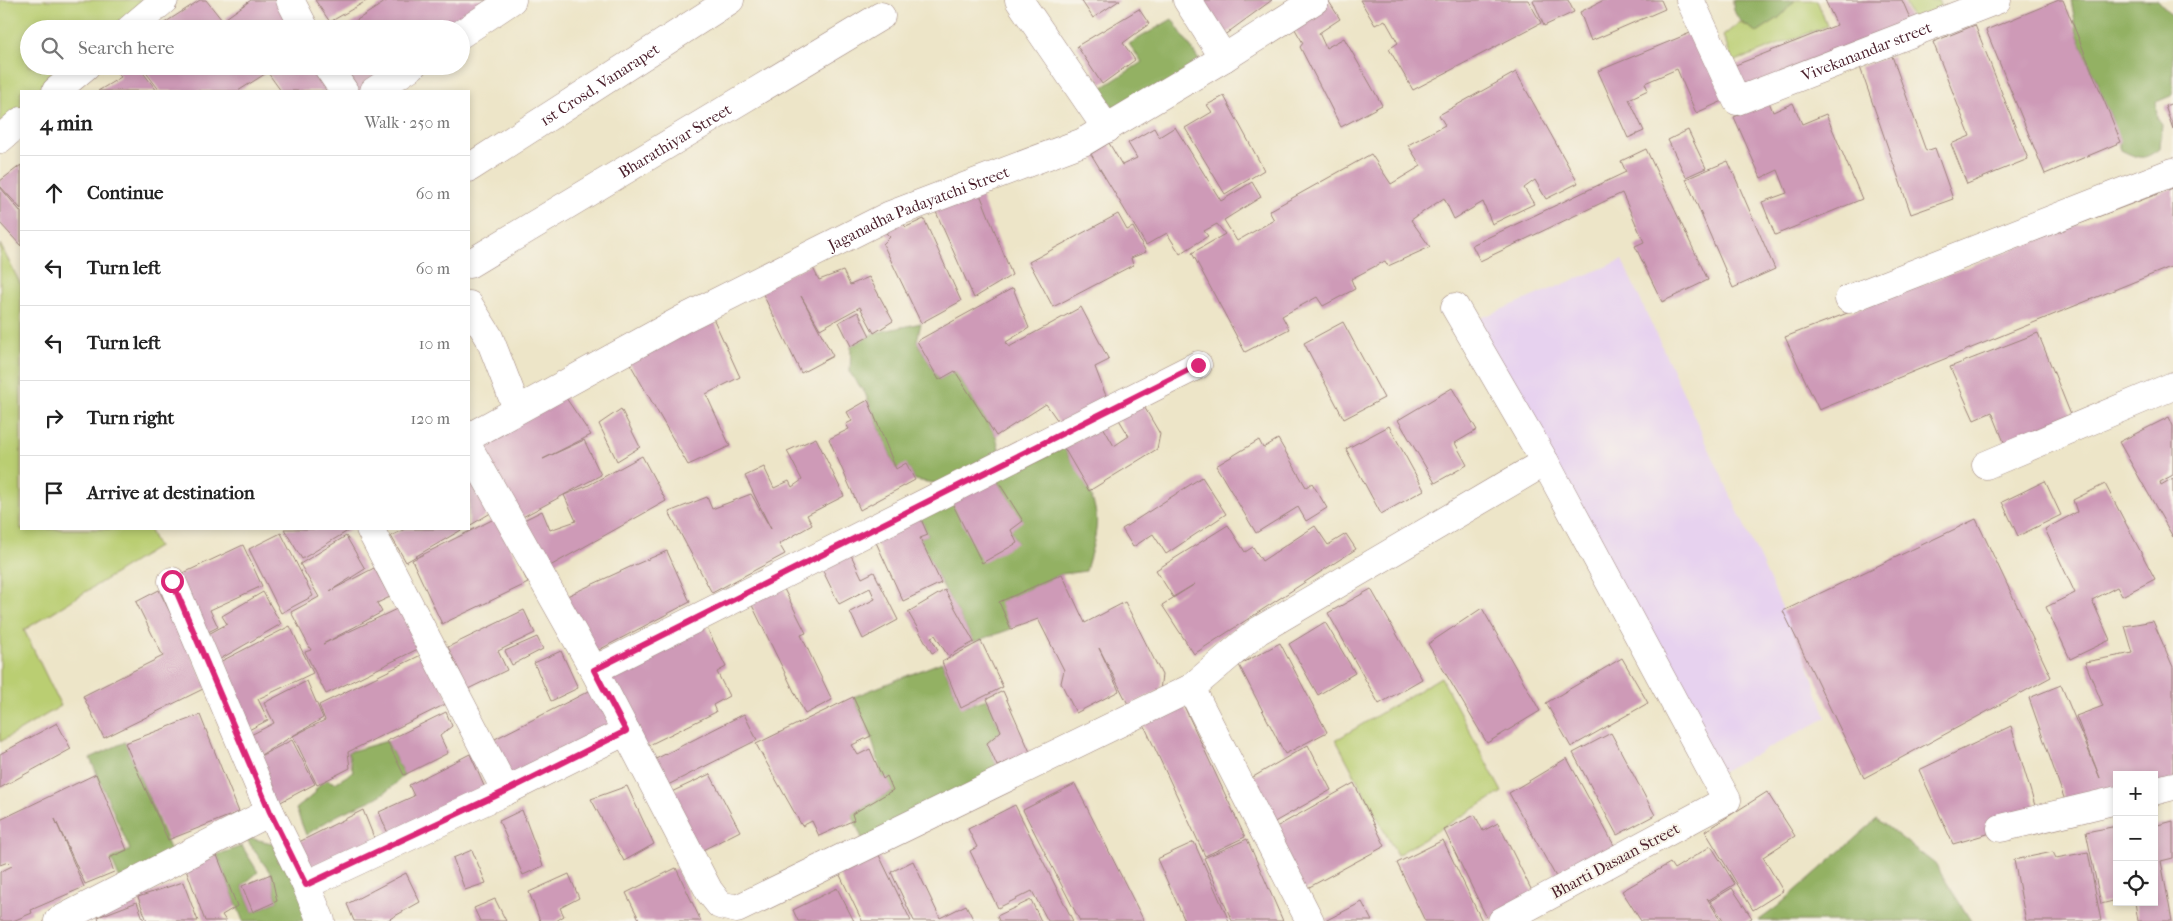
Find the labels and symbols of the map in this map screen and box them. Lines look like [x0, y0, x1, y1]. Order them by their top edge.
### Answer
street label: Vivekanandar street [1798, 17, 1935, 86]
street label: 1st Crosd, Vanarapet [536, 39, 663, 130]
street label: Bharathiyar Street [615, 99, 735, 182]
street label: Jaganadha Padayatchi Street [823, 162, 1012, 256]
route end [1187, 354, 1210, 377]
route start [161, 570, 184, 593]
street label: Bharti Dasaan Street [1548, 818, 1683, 902]

